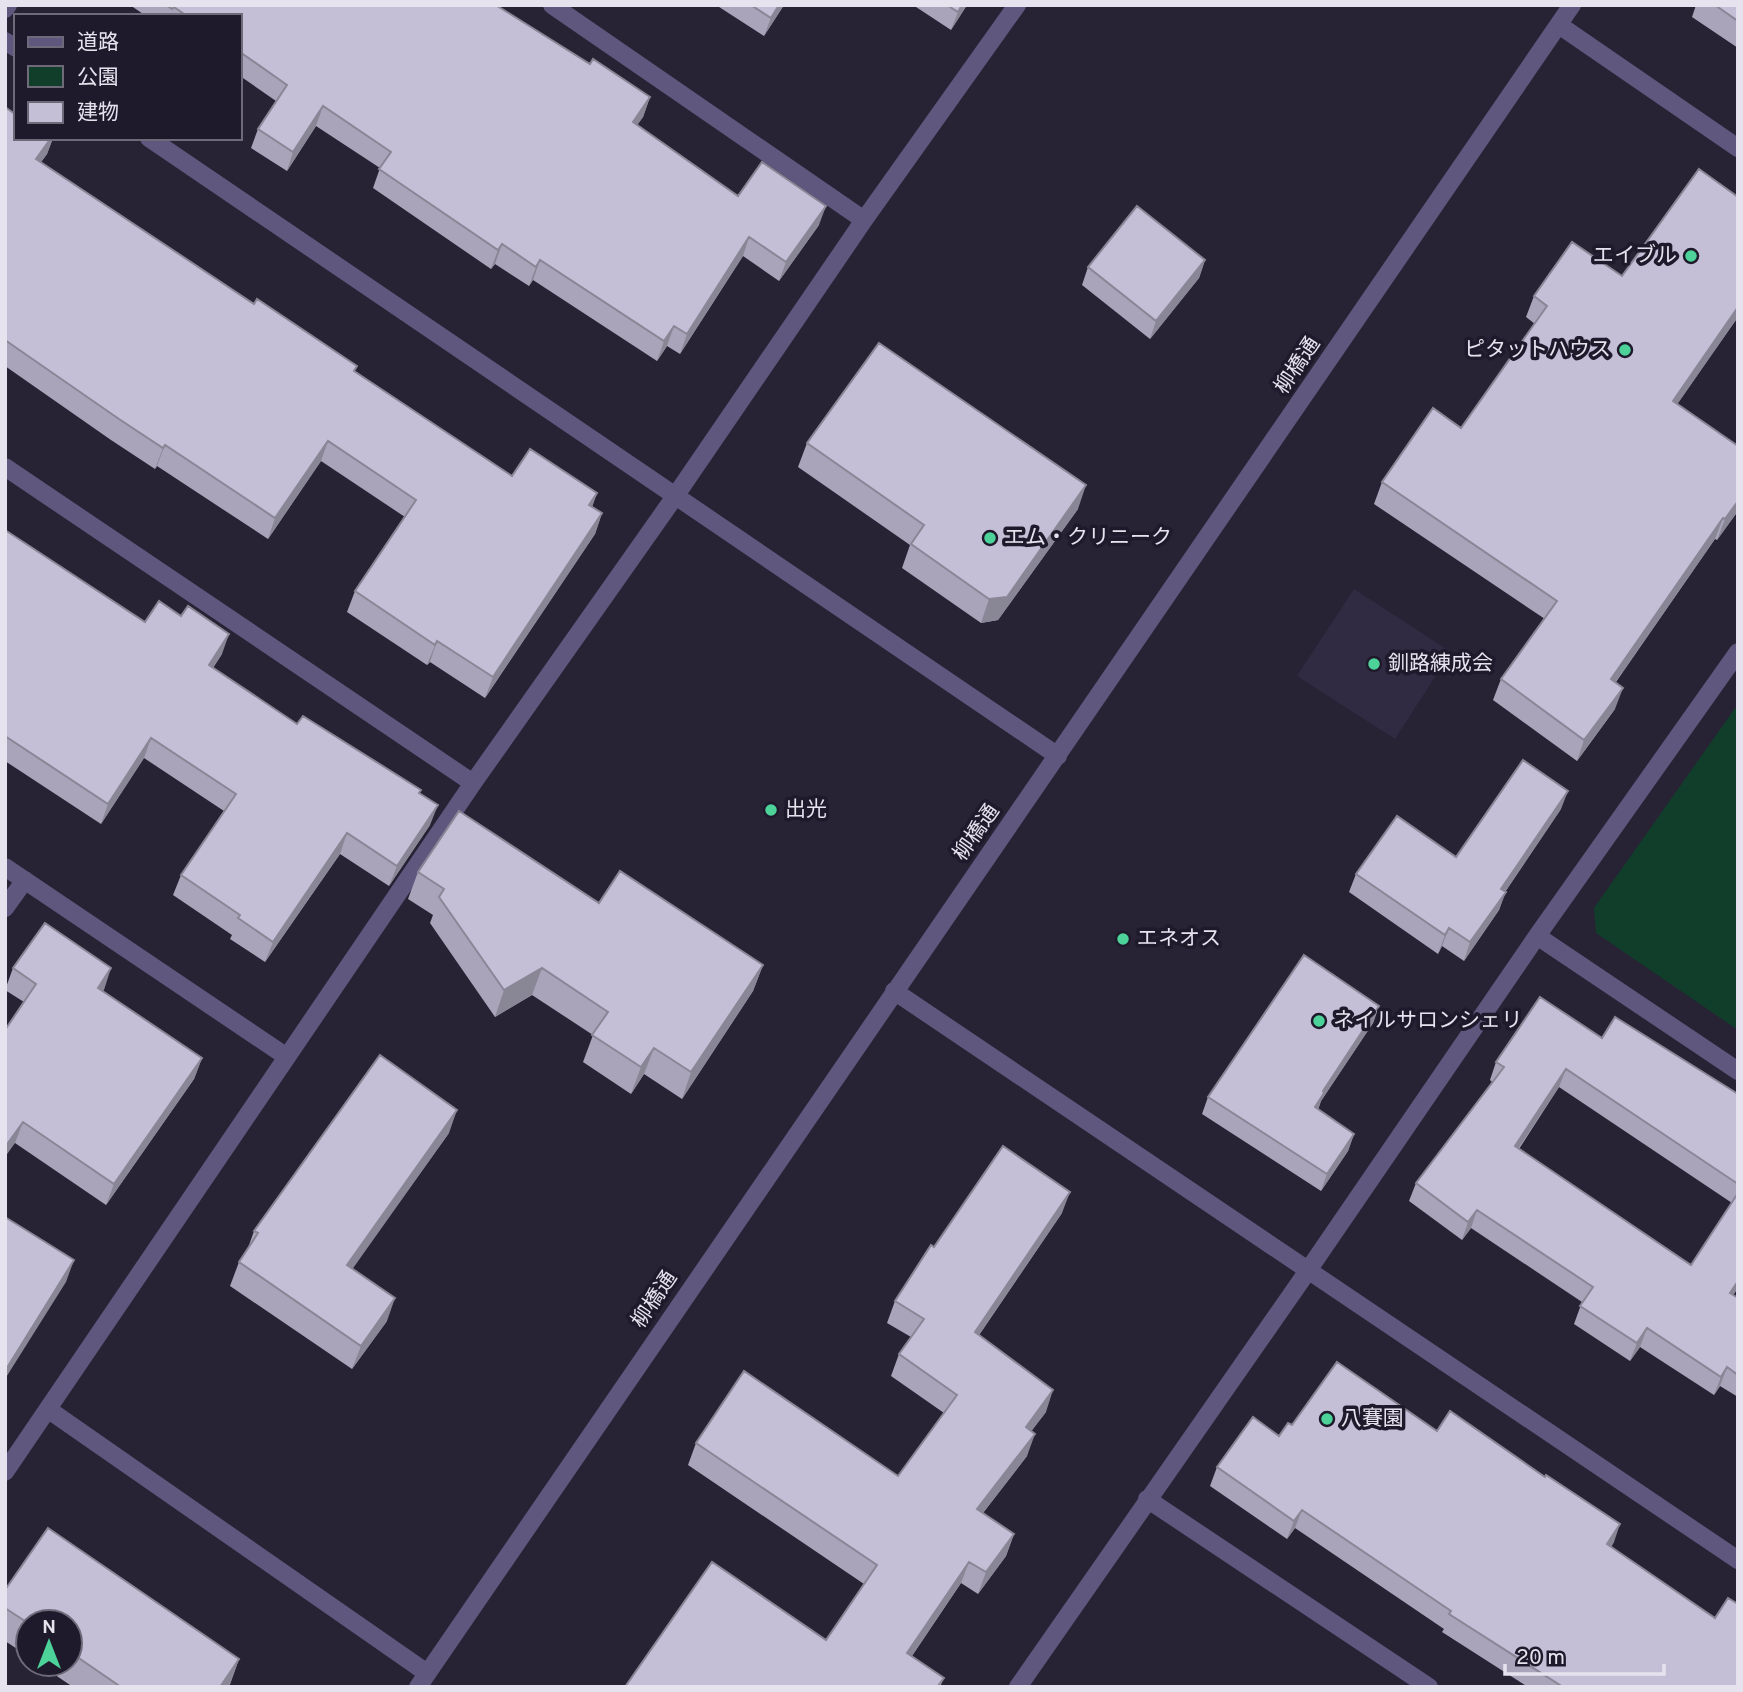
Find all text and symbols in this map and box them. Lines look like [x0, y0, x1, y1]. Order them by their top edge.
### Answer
legend [14, 14, 242, 140]
text: 道路 [77, 30, 119, 57]
text: 公園 [77, 65, 119, 92]
text: 建物 [77, 100, 119, 127]
place label: エイブル [1593, 243, 1677, 270]
marker: エイブル [1683, 248, 1699, 264]
street label: 柳橋通 [1269, 332, 1327, 400]
place label: ピタットハウス [1464, 337, 1611, 364]
marker: ピタットハウス [1617, 342, 1633, 358]
place label: エム・クリニーク [1004, 525, 1172, 552]
marker: エム・クリニーク [982, 530, 998, 546]
place label: 釧路練成会 [1388, 651, 1493, 678]
marker: 釧路練成会 [1366, 656, 1382, 672]
place label: 出光 [785, 797, 827, 824]
street label: 柳橋通 [948, 799, 1006, 867]
marker: 出光 [763, 802, 779, 818]
place label: エネオス [1137, 926, 1221, 953]
marker: エネオス [1115, 931, 1131, 947]
place label: ネイルサロンシェリ [1333, 1008, 1522, 1035]
marker: ネイルサロンシェリ [1311, 1013, 1327, 1029]
street label: 柳橋通 [626, 1266, 684, 1334]
place label: 八賽園 [1341, 1406, 1404, 1433]
marker: 八賽園 [1319, 1411, 1335, 1427]
north arrow [14, 1608, 84, 1678]
text: N [42, 1616, 56, 1640]
scale bar [1505, 1632, 1664, 1676]
text: 20 m [1516, 1645, 1565, 1672]

